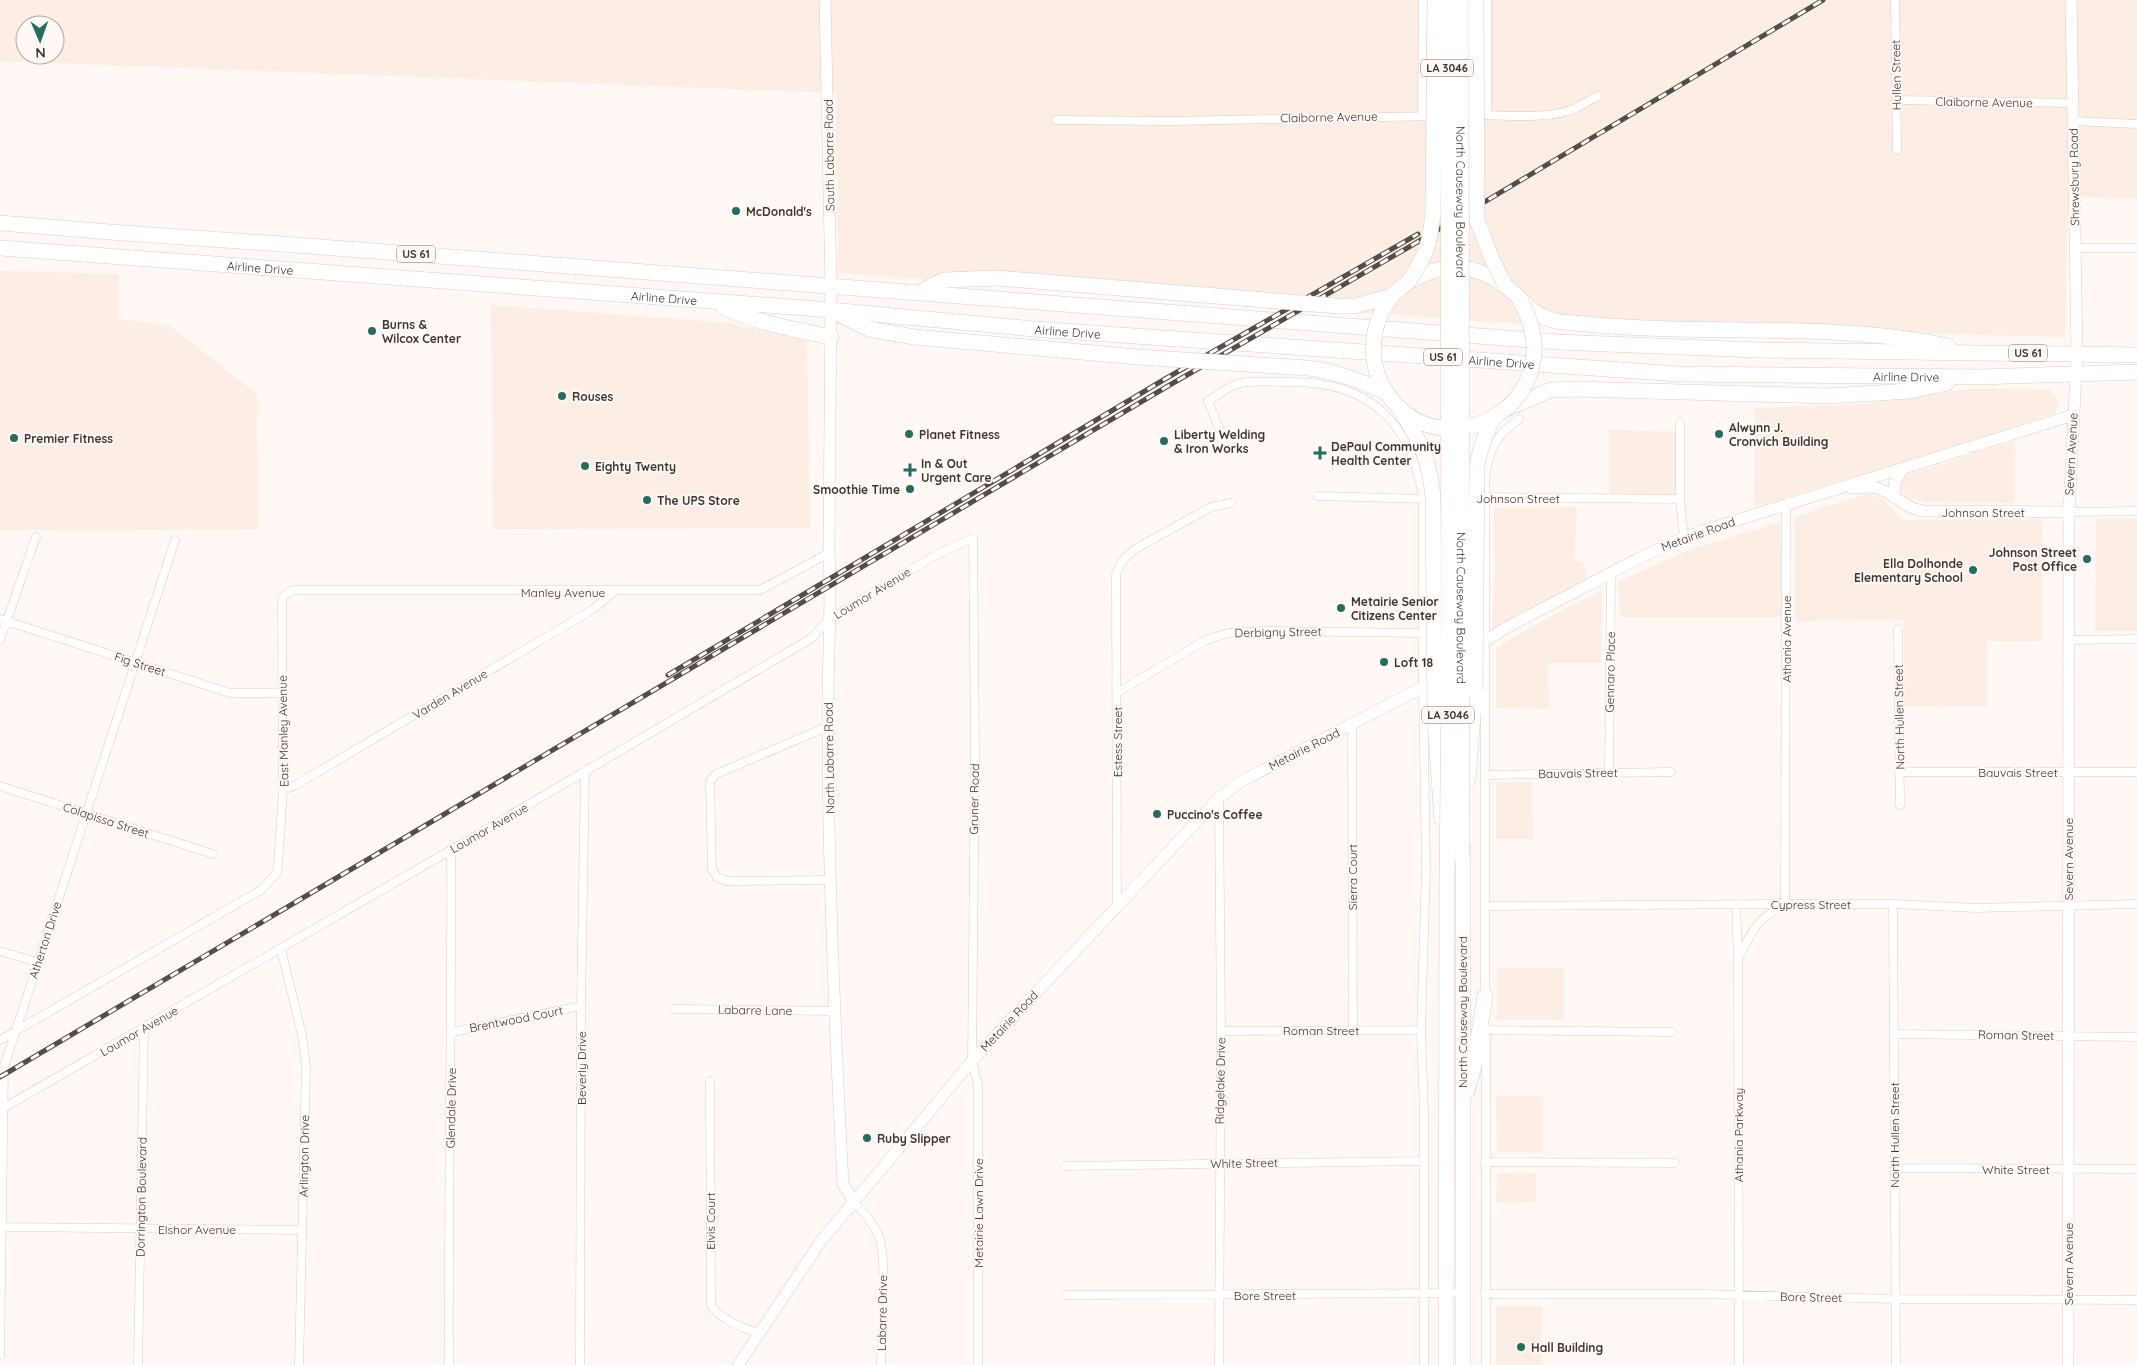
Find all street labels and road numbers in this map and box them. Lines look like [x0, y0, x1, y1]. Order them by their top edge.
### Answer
street label: Hullen Street [1888, 40, 1904, 110]
road number: LA 3046 [1421, 59, 1473, 76]
street label: Claiborne Avenue [1935, 94, 2033, 110]
street label: South Labarre Road [821, 99, 837, 211]
street label: Claiborne Avenue [1280, 109, 1378, 125]
street label: North Causeway Boulevard [1454, 126, 1469, 278]
street label: Shrewsbury Road [2066, 128, 2082, 226]
road number: US 61 [397, 245, 435, 262]
street label: Airline Drive [227, 257, 294, 277]
street label: Airline Drive [631, 288, 698, 308]
street label: Airline Drive [1034, 322, 1101, 341]
road number: US 61 [2009, 344, 2047, 362]
road number: US 61 [1424, 348, 1462, 366]
street label: Airline Drive [1468, 352, 1535, 371]
street label: Airline Drive [1873, 368, 1940, 384]
street label: Severn Avenue [2061, 412, 2081, 496]
street label: Johnson Street [1476, 491, 1560, 506]
street label: Johnson Street [1941, 505, 2025, 520]
street label: Metairie Road [1659, 514, 1737, 554]
street label: North Causeway Boulevard [1454, 532, 1469, 684]
street label: Loumor Avenue [831, 564, 914, 622]
street label: Manley Avenue [521, 585, 606, 600]
street label: Athania Avenue [1779, 595, 1794, 682]
street label: Derbigny Street [1234, 624, 1322, 640]
street label: Gennaro Place [1602, 631, 1618, 713]
street label: Fig Street [113, 649, 167, 679]
street label: North Hullen Street [1891, 664, 1907, 770]
street label: Varden Avenue [410, 666, 490, 722]
street label: East Manley Avenue [275, 675, 291, 787]
street label: North Labarre Road [821, 702, 837, 814]
road number: LA 3046 [1422, 706, 1474, 724]
street label: Estess Street [1110, 707, 1125, 777]
street label: Metairie Road [1266, 725, 1342, 773]
street label: Gruner Road [966, 763, 982, 835]
street label: Bauvais Street [1538, 765, 1618, 781]
street label: Bauvais Street [1978, 765, 2058, 780]
street label: Colapissa Street [61, 799, 151, 841]
street label: Loumor Avenue [447, 799, 531, 856]
street label: Severn Avenue [2061, 818, 2076, 900]
street label: Sierra Court [1345, 844, 1360, 910]
street label: Cypress Street [1771, 897, 1851, 912]
street label: Atherton Drive [25, 899, 65, 981]
street label: North Causeway Boulevard [1455, 936, 1470, 1088]
street label: Metairie Road [977, 987, 1041, 1055]
street label: Loumor Avenue [97, 1002, 181, 1059]
street label: Labarre Lane [718, 1002, 793, 1018]
street label: Brentwood Court [468, 1003, 564, 1035]
street label: Roman Street [1283, 1023, 1359, 1038]
street label: Roman Street [1978, 1027, 2054, 1043]
street label: Beverly Drive [574, 1031, 589, 1105]
street label: Ridgelake Drive [1212, 1037, 1228, 1125]
street label: Glendale Drive [443, 1067, 459, 1149]
street label: North Hullen Street [1887, 1082, 1902, 1188]
street label: Athania Parkway [1731, 1088, 1746, 1182]
street label: Arlington Drive [296, 1114, 312, 1197]
street label: Dorrington Boulevard [132, 1137, 150, 1257]
street label: White Street [1210, 1155, 1278, 1171]
street label: Metairie Lawn Drive [971, 1158, 986, 1268]
street label: White Street [1982, 1162, 2050, 1177]
street label: Elvis Court [703, 1192, 718, 1250]
street label: Elshor Avenue [158, 1222, 236, 1237]
street label: Severn Avenue [2061, 1223, 2076, 1305]
street label: Labarre Drive [874, 1275, 890, 1351]
street label: Bore Street [1234, 1288, 1296, 1303]
street label: Bore Street [1780, 1289, 1842, 1305]

